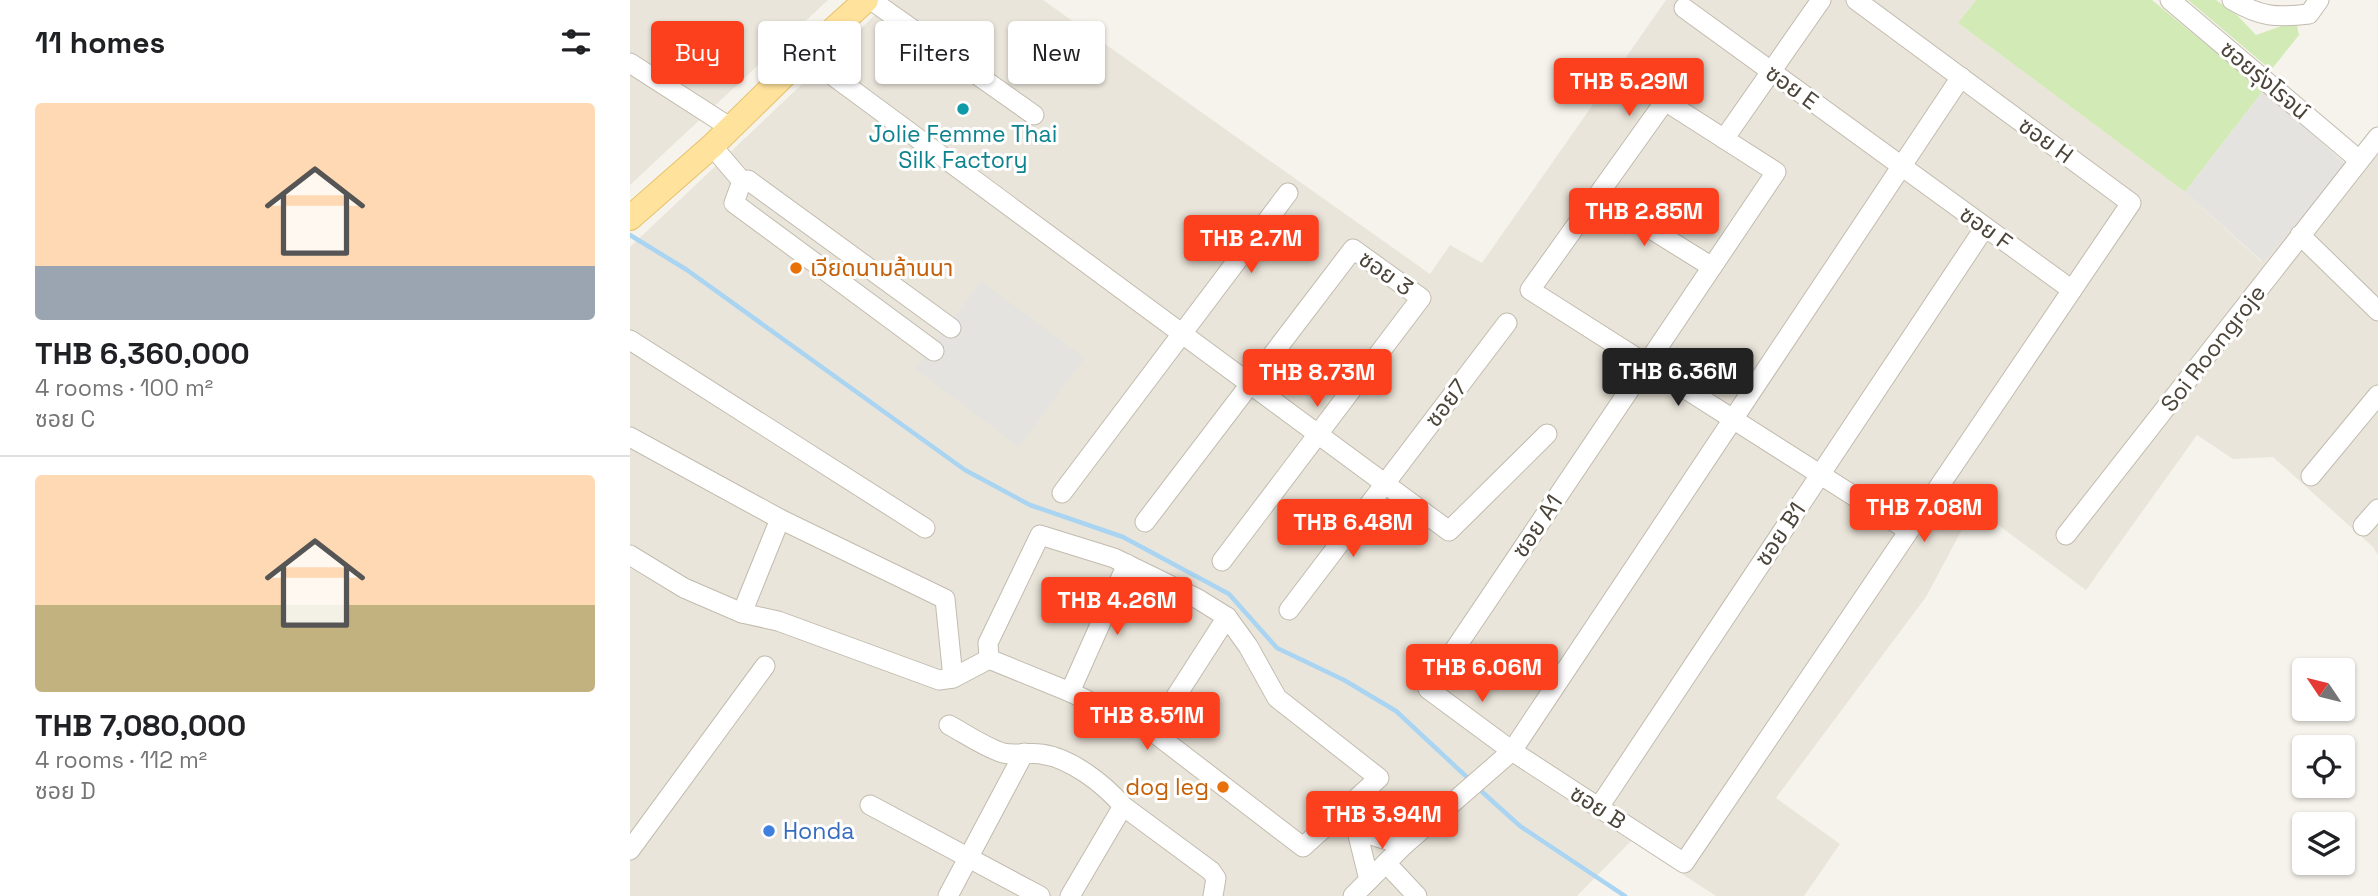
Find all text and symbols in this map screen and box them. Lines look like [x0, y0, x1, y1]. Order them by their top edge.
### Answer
chip: Buy [651, 21, 744, 84]
chip: Rent [758, 21, 861, 84]
chip: Filters [875, 21, 994, 84]
chip: New [1008, 21, 1105, 84]
text: 11 homes [35, 23, 165, 62]
icon: filters [557, 23, 595, 61]
street label: ซอยรุ่งโรจน์ [2214, 34, 2316, 126]
pin: THB 5.29M [1549, 58, 1709, 118]
street label: ซอย E [1760, 58, 1824, 116]
text: THB 5.29M [1570, 66, 1688, 96]
marker: Jolie Femme Thai Silk Factory [955, 101, 971, 117]
street label: ซอย H [2013, 110, 2079, 170]
place label: Jolie Femme Thai Silk Factory [869, 119, 1057, 175]
icon: home [252, 148, 378, 274]
pin: THB 2.85M [1564, 188, 1724, 248]
text: THB 2.85M [1585, 196, 1703, 226]
street label: ซอย F [1954, 199, 2018, 257]
pin: THB 2.7M [1179, 216, 1323, 275]
text: THB 2.7M [1200, 223, 1302, 253]
street label: ซอย 3 [1353, 244, 1419, 302]
place label: เวียดนามล้านนา [810, 253, 953, 283]
marker: เวียดนามล้านนา [788, 260, 804, 276]
street label: Soi Roongroje [2154, 278, 2272, 418]
text: THB 6,360,000 [35, 334, 250, 373]
pin: THB 6.36M [1598, 348, 1758, 408]
pin: THB 8.73M [1237, 350, 1397, 409]
text: THB 6.36M [1618, 356, 1738, 386]
text: THB 8.73M [1259, 357, 1375, 387]
text: 4 rooms · 100 m² [35, 373, 213, 403]
street label: ซอย7 [1418, 373, 1474, 433]
text: ซอย C [35, 404, 95, 434]
pin: THB 7.08M [1844, 484, 2004, 544]
street label: ซอย A1 [1505, 489, 1569, 563]
text: THB 7.08M [1866, 492, 1982, 522]
street label: ซอย B1 [1748, 496, 1812, 572]
pin: THB 6.48M [1273, 500, 1433, 559]
text: THB 6.48M [1293, 507, 1413, 537]
icon: home [252, 520, 378, 646]
pin: THB 4.26M [1037, 578, 1197, 637]
text: THB 4.26M [1057, 585, 1177, 615]
pin: THB 6.06M [1402, 644, 1562, 704]
text: THB 6.06M [1422, 652, 1542, 682]
north arrow [2292, 658, 2356, 721]
map controls [2292, 658, 2355, 875]
pin: THB 8.51M [1067, 692, 1227, 752]
text: THB 8.51M [1090, 700, 1204, 730]
text: THB 7,080,000 [35, 706, 246, 745]
button: locate [2292, 735, 2355, 798]
text: 4 rooms · 112 m² [35, 745, 207, 775]
place label: dog leg [1125, 772, 1209, 802]
text: ซอย D [35, 776, 96, 806]
street label: ซอย B [1564, 778, 1632, 836]
marker: dog leg [1215, 779, 1231, 795]
pin: THB 3.94M [1302, 792, 1462, 851]
text: THB 3.94M [1322, 799, 1442, 829]
button: layers [2292, 812, 2355, 875]
place label: Honda [783, 816, 854, 846]
marker: Honda [761, 823, 777, 839]

